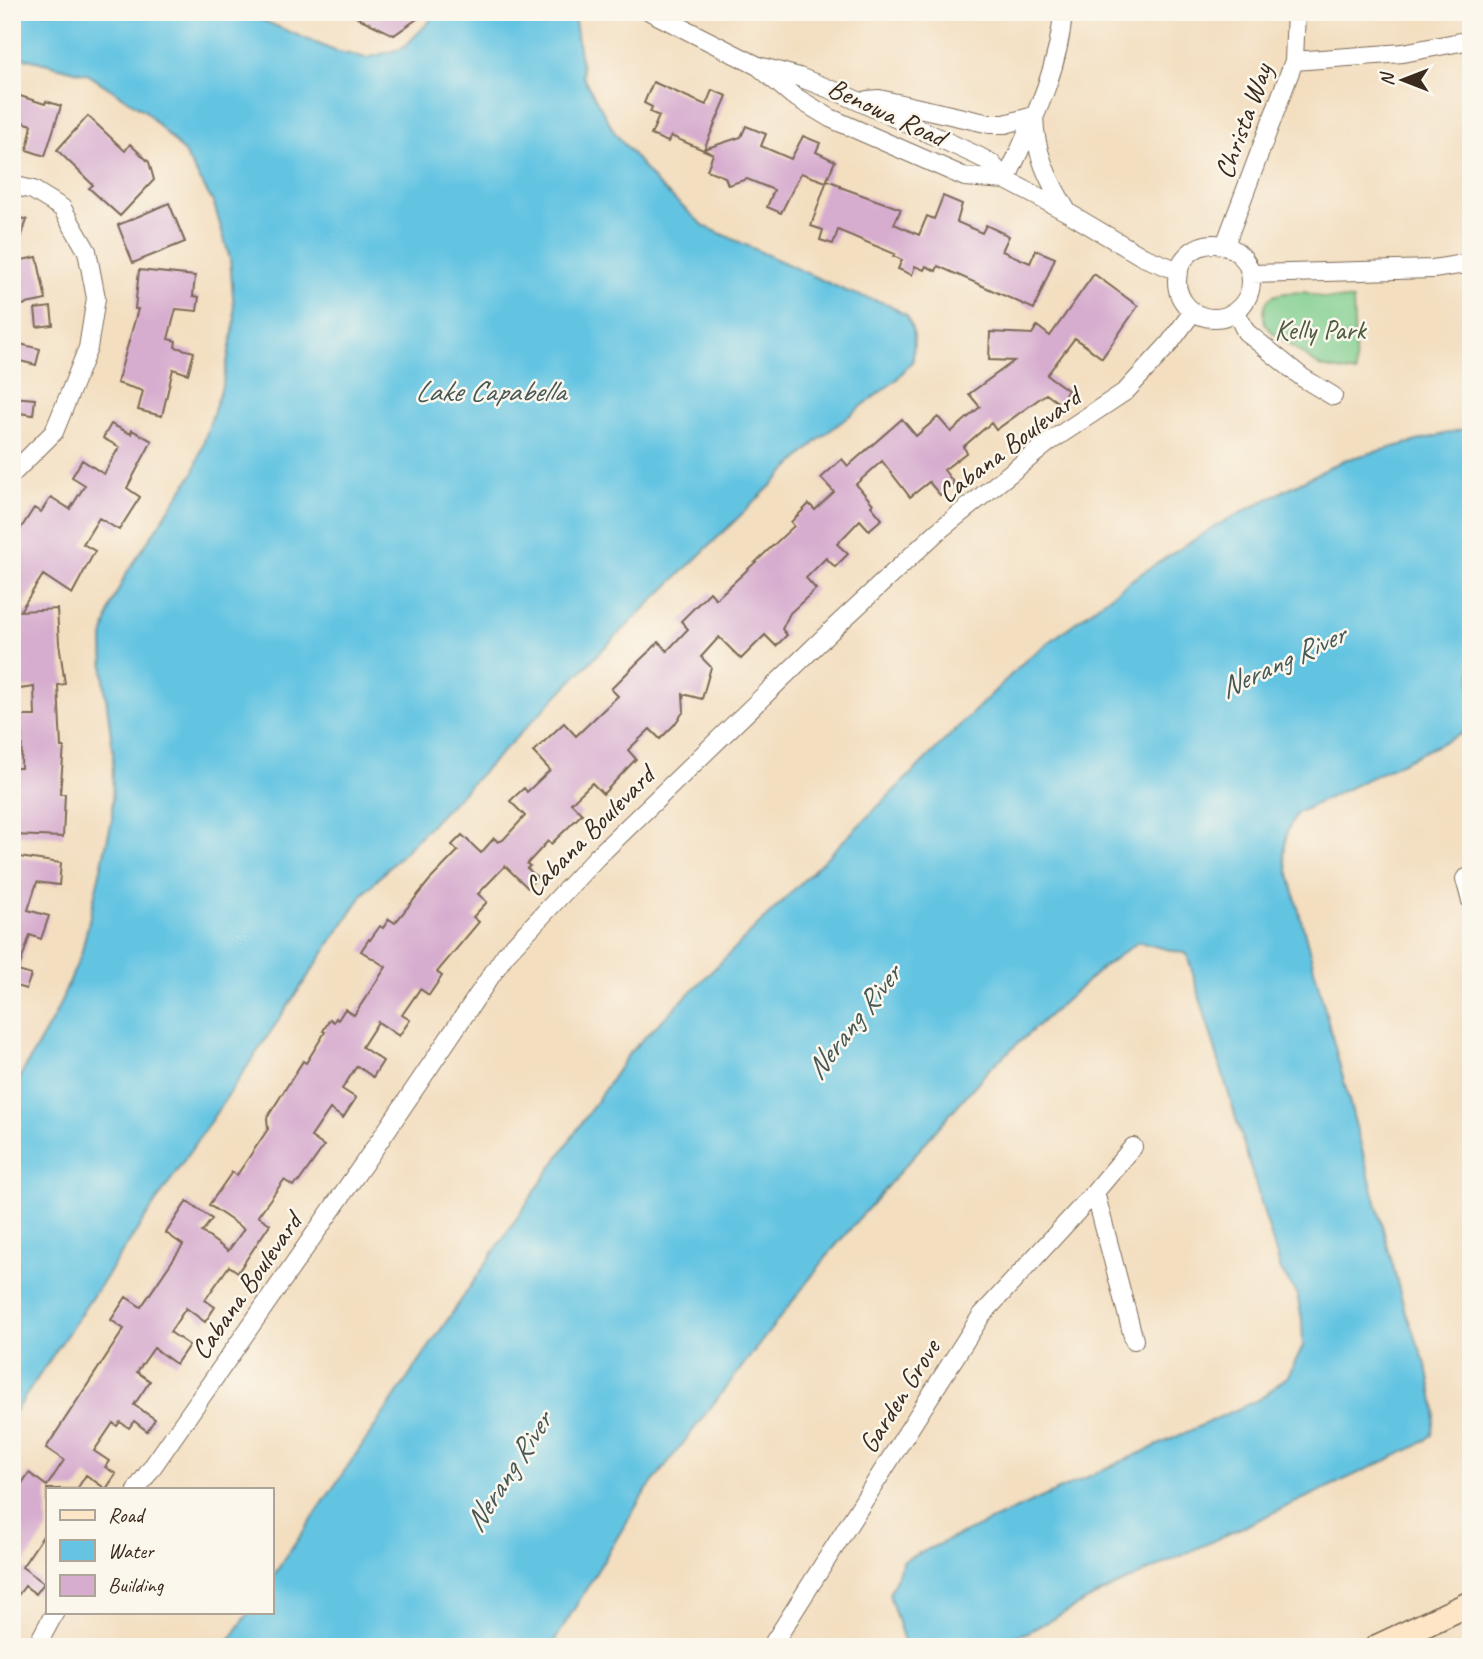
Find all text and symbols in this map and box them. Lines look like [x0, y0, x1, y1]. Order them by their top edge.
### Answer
north arrow [1368, 46, 1438, 116]
street label: Christa Way [1206, 57, 1281, 183]
street label: Benowa Road [823, 70, 955, 156]
text: N [1375, 71, 1399, 86]
park label: Kelly Park [1274, 312, 1367, 347]
water label: Lake Capabella [415, 372, 569, 410]
street label: Cabana Boulevard [930, 377, 1091, 510]
water label: Nerang River [1213, 614, 1355, 707]
street label: Cabana Boulevard [516, 755, 665, 904]
water label: Nerang River [797, 954, 912, 1087]
street label: Cabana Boulevard [183, 1203, 312, 1366]
street label: Garden Grove [850, 1331, 949, 1459]
water label: Nerang River [455, 1402, 563, 1539]
legend [46, 1488, 273, 1614]
text: Road [108, 1502, 147, 1528]
text: Water [108, 1538, 155, 1564]
text: Building [108, 1572, 165, 1598]

